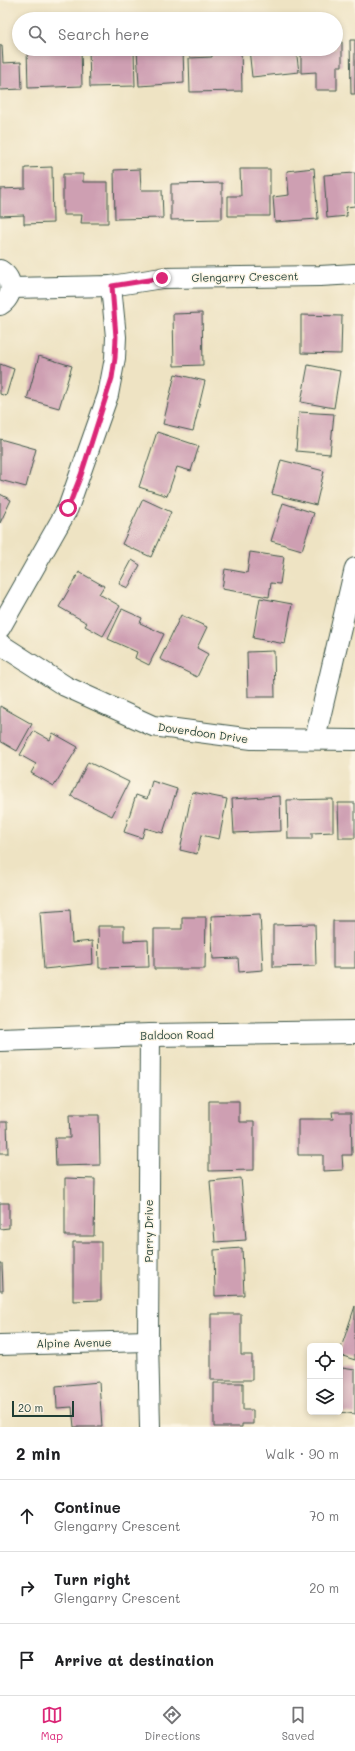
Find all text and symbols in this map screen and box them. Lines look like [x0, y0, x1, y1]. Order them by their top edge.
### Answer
search box [12, 12, 343, 56]
icon: search [26, 23, 48, 45]
text: Search here [58, 24, 149, 44]
street label: Glengarry Crescent [191, 268, 299, 285]
route end [153, 269, 171, 287]
route start [59, 499, 77, 517]
street label: Doverdoon Drive [157, 719, 249, 746]
street label: Baldoon Road [140, 1026, 214, 1043]
street label: Parry Drive [141, 1199, 156, 1262]
street label: Alpine Avenue [36, 1334, 112, 1351]
map controls [307, 1343, 343, 1415]
button: locate [307, 1343, 343, 1379]
button: layers [307, 1379, 343, 1415]
scale bar [12, 1399, 74, 1418]
text: 20 m [18, 1400, 43, 1415]
text: 2 min [16, 1442, 61, 1464]
text: Walk · 90 m [265, 1445, 339, 1462]
text: Continue [54, 1497, 121, 1517]
icon: ahead [16, 1505, 38, 1527]
text: 70 m [309, 1507, 339, 1524]
text: Glengarry Crescent [54, 1517, 181, 1534]
text: Turn right [54, 1569, 131, 1589]
icon: right [16, 1577, 38, 1599]
text: 20 m [309, 1579, 339, 1596]
text: Glengarry Crescent [54, 1589, 181, 1606]
icon: arrive [16, 1649, 38, 1671]
text: Arrive at destination [54, 1650, 214, 1670]
tab: Map [41, 1704, 63, 1743]
tab: Directions [144, 1704, 200, 1743]
tab: Saved [282, 1704, 314, 1743]

